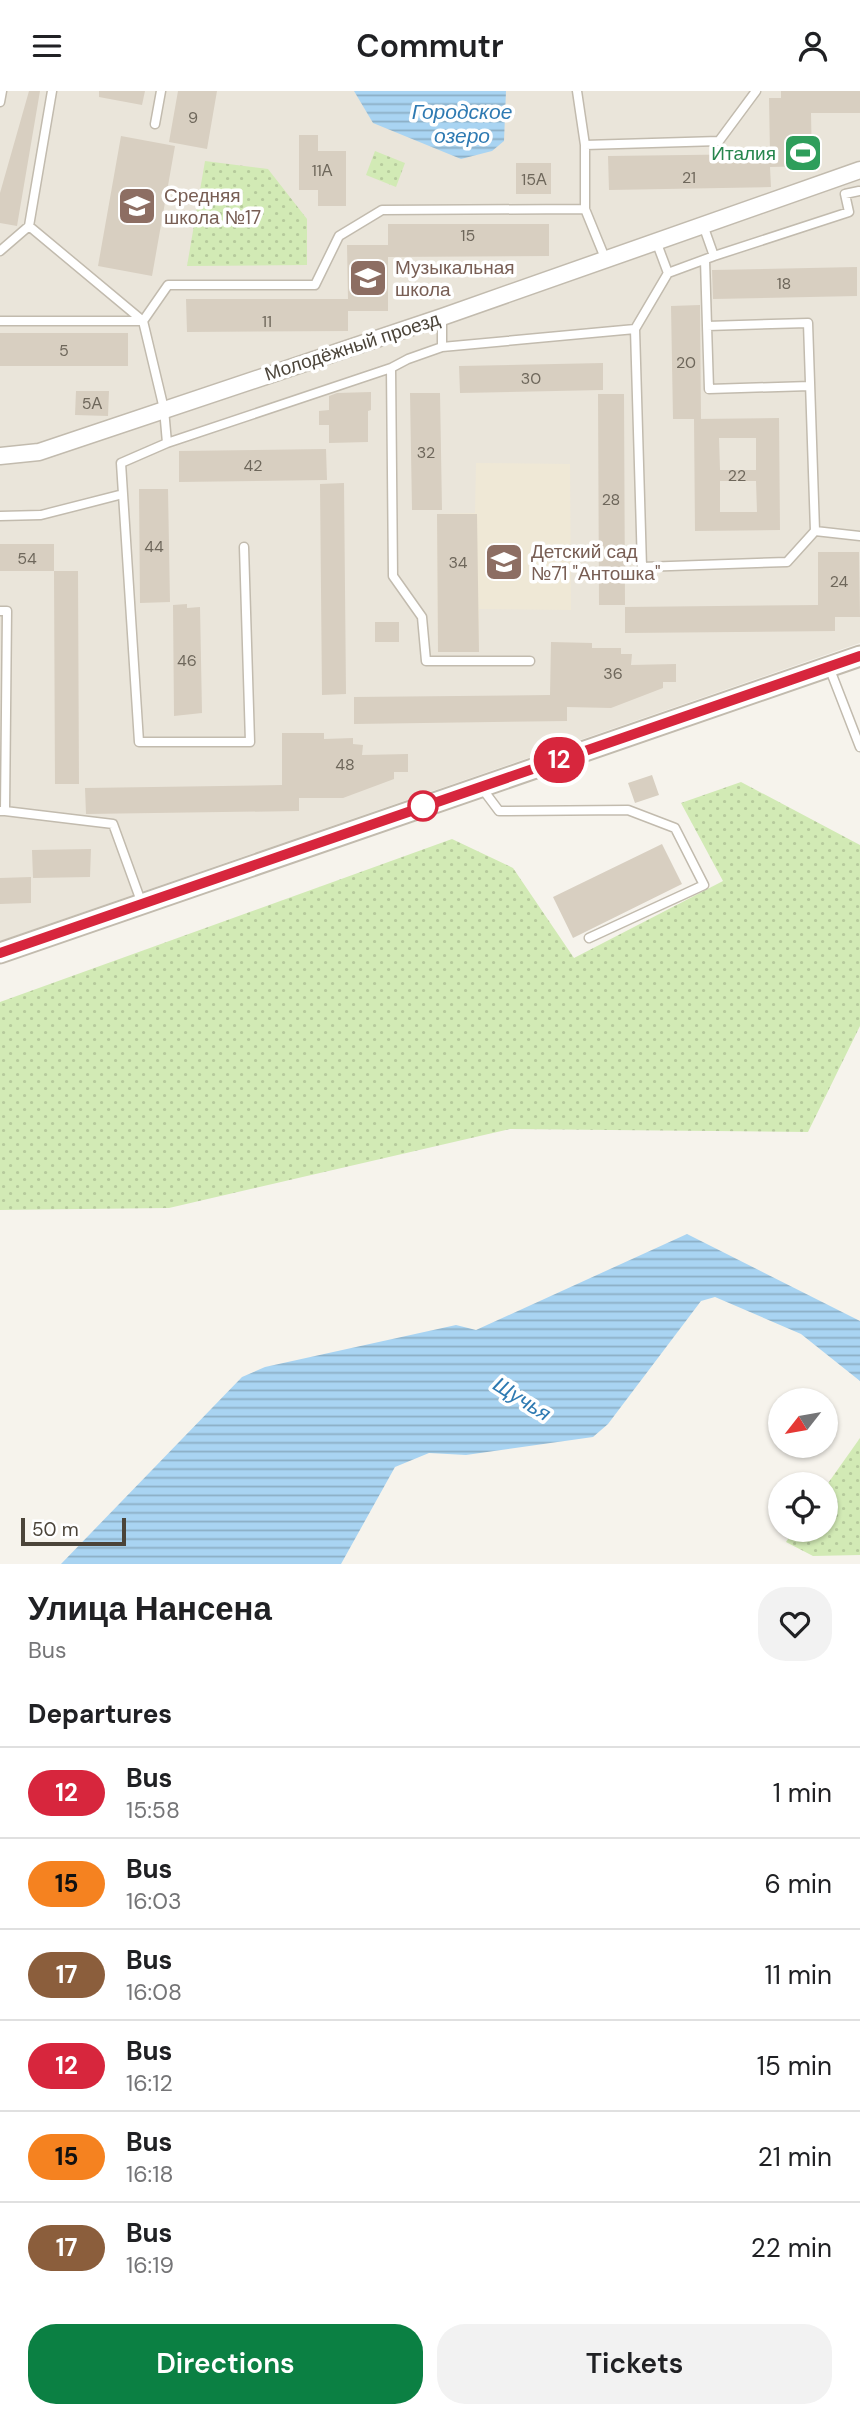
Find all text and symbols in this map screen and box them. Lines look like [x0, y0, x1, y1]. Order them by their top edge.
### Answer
text: Commutr [356, 25, 504, 67]
icon: menu [28, 27, 66, 65]
icon: person [794, 27, 832, 65]
water label: Городское озеро [412, 98, 512, 150]
house number: 9 [188, 107, 198, 128]
sports icon: Италия [782, 132, 824, 174]
place label: Италия [711, 141, 776, 166]
house number: 11А [312, 160, 333, 181]
house number: 21 [682, 167, 696, 188]
house number: 15А [521, 169, 547, 190]
place label: Средняя школа №17 [164, 183, 261, 230]
school or university icon: Средняя школа №17 [116, 185, 158, 227]
house number: 15 [461, 225, 475, 246]
place label: Музыкальная школа [395, 255, 515, 302]
school or university icon: Музыкальная школа [347, 257, 389, 299]
house number: 18 [777, 273, 791, 294]
street label: Молодёжный проезд [261, 306, 443, 387]
house number: 11 [262, 311, 272, 332]
house number: 5 [59, 340, 69, 361]
house number: 20 [676, 352, 696, 373]
house number: 30 [521, 368, 541, 389]
house number: 5А [82, 393, 103, 414]
house number: 32 [417, 442, 435, 463]
house number: 42 [244, 455, 262, 476]
house number: 22 [728, 465, 746, 486]
house number: 28 [602, 489, 620, 510]
house number: 44 [144, 536, 164, 557]
place label: Детский сад №71 "Антошка" [531, 539, 660, 586]
school or university icon: Детский сад №71 "Антошка" [483, 541, 525, 583]
house number: 54 [17, 548, 37, 569]
house number: 34 [448, 552, 468, 573]
house number: 24 [830, 571, 849, 592]
house number: 46 [177, 650, 197, 671]
house number: 36 [603, 663, 623, 684]
line badge: 12 [528, 737, 590, 783]
text: 12 [548, 744, 570, 775]
house number: 48 [335, 754, 355, 775]
unlabelled marker [408, 791, 438, 821]
water label: Щучья [488, 1370, 556, 1428]
north arrow [768, 1388, 838, 1458]
map controls [768, 1388, 838, 1542]
button: locate [768, 1472, 838, 1542]
scale bar [21, 1515, 126, 1547]
text: 50 m [32, 1517, 79, 1542]
text: Улица Нансена [28, 1587, 272, 1630]
button: heart [758, 1587, 832, 1661]
text: Bus [28, 1635, 67, 1665]
text: Departures [28, 1697, 172, 1731]
text: Bus [126, 1761, 172, 1795]
text: 1 min [773, 1776, 832, 1810]
text: 12 [55, 1777, 78, 1808]
text: 15:58 [126, 1795, 180, 1825]
text: Bus [126, 1852, 172, 1886]
text: 6 min [764, 1867, 832, 1901]
text: 15 [55, 1868, 78, 1899]
text: 16:03 [126, 1886, 182, 1916]
text: Bus [126, 1943, 172, 1977]
text: 11 min [765, 1958, 832, 1992]
text: 17 [56, 1959, 77, 1990]
text: 16:08 [126, 1977, 182, 2007]
text: Bus [126, 2034, 172, 2068]
text: 15 min [757, 2049, 832, 2083]
text: 12 [55, 2050, 78, 2081]
text: 16:12 [126, 2068, 173, 2098]
text: Bus [126, 2125, 172, 2159]
text: 21 min [758, 2140, 832, 2174]
text: 15 [55, 2141, 78, 2172]
text: 16:18 [126, 2159, 173, 2189]
text: Bus [126, 2216, 172, 2250]
text: 22 min [751, 2231, 832, 2265]
text: 17 [56, 2232, 77, 2263]
text: 16:19 [126, 2250, 174, 2280]
button: Directions [28, 2324, 423, 2404]
button: Tickets [437, 2324, 832, 2404]

